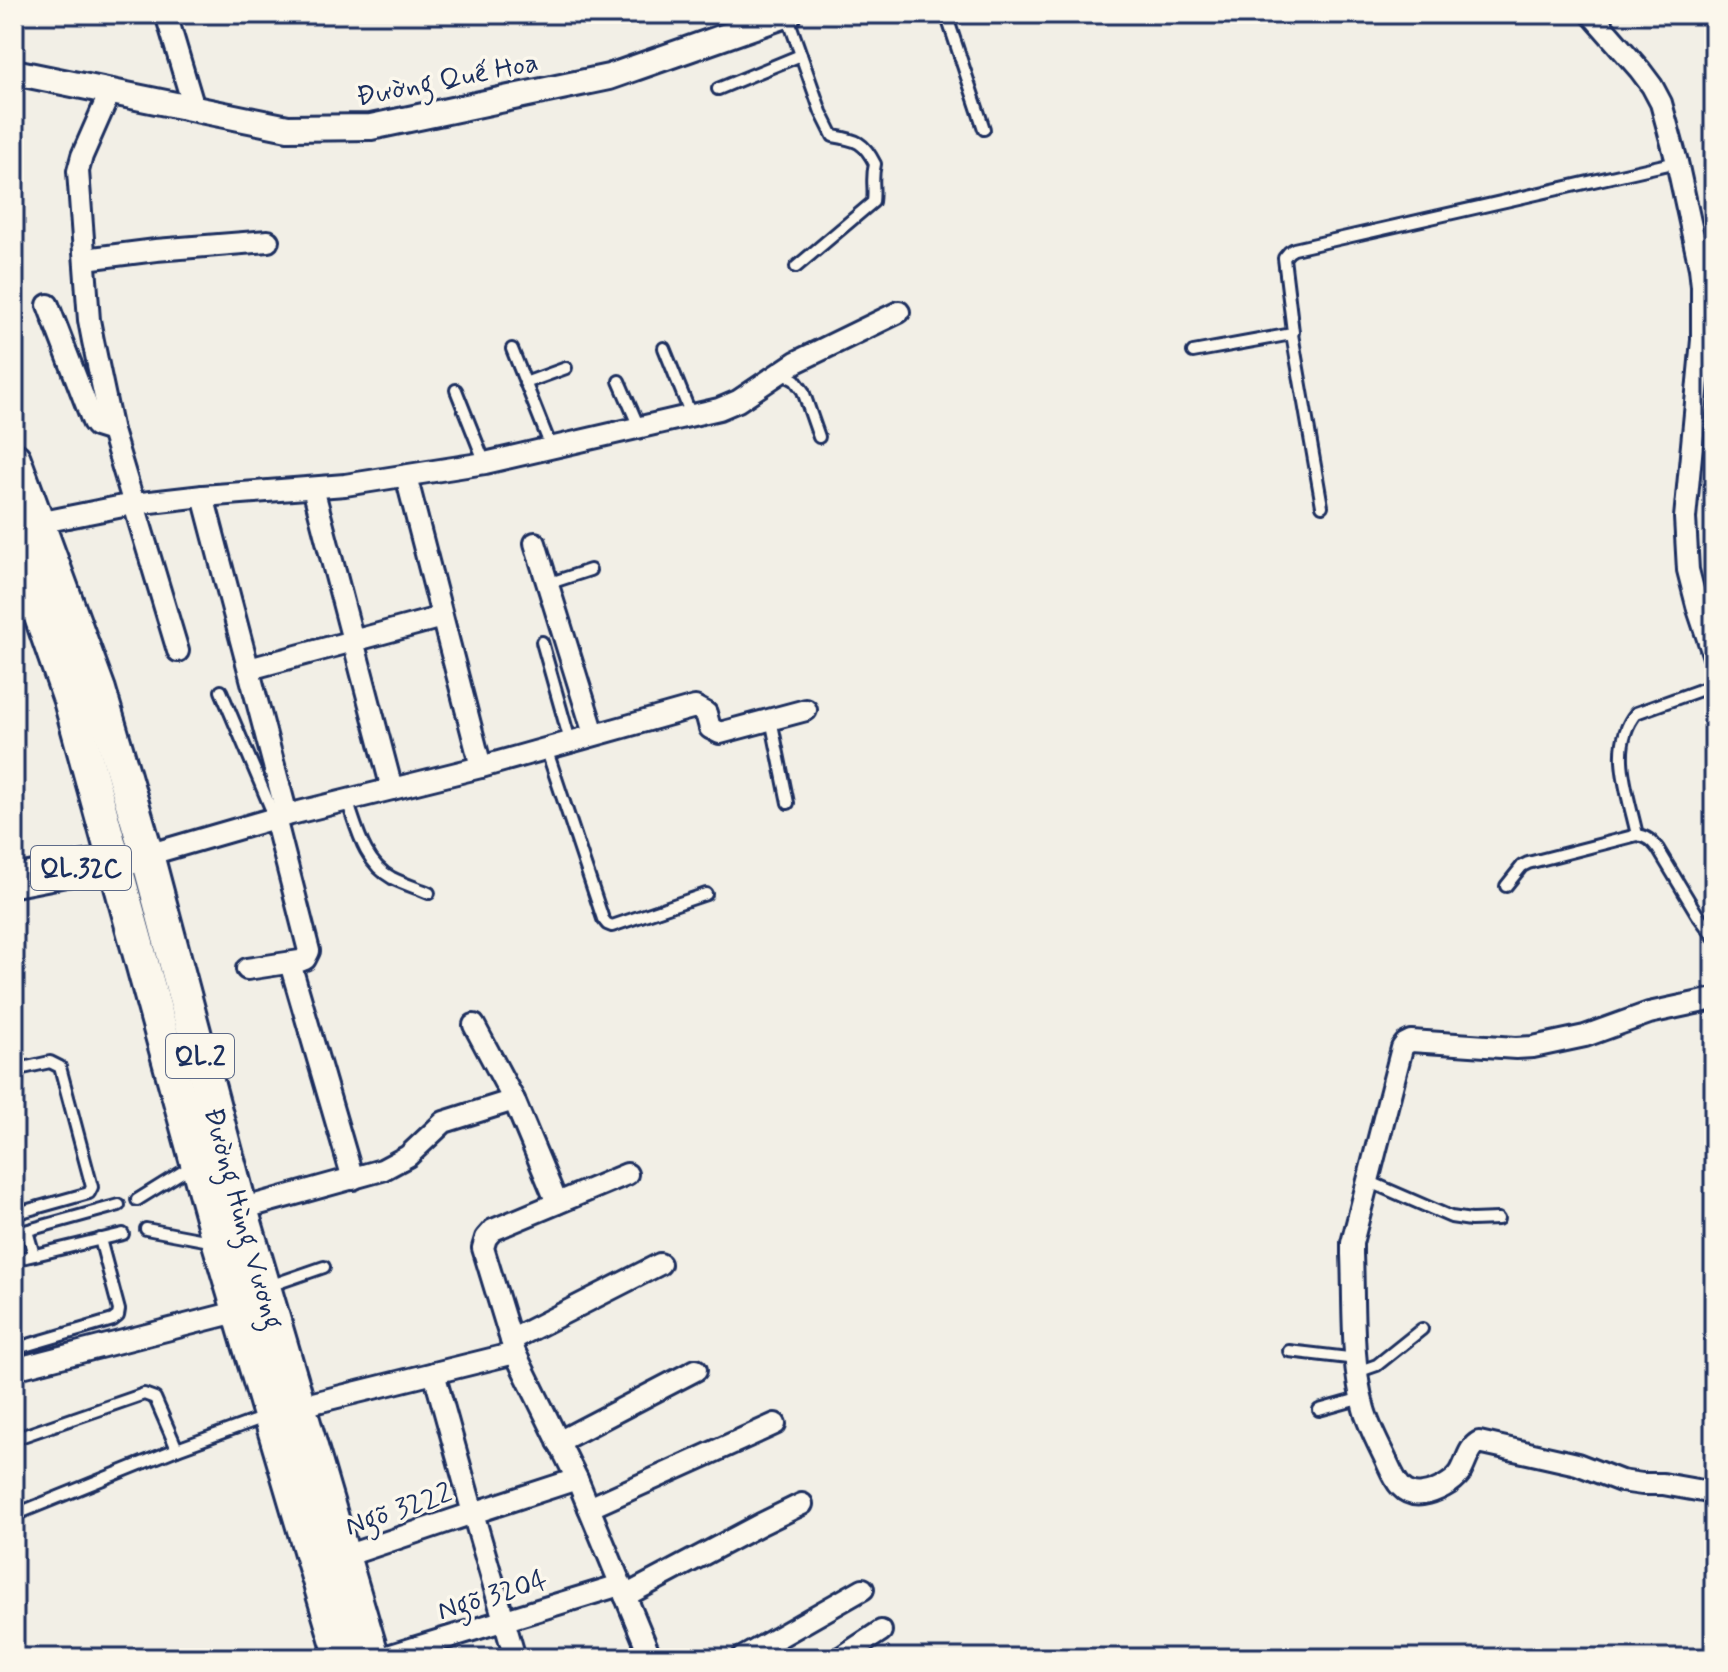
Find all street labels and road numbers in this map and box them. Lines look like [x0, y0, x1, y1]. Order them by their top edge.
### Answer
street label: Đường Quế Hoa [353, 45, 542, 119]
road number: QL.32C [31, 846, 131, 890]
road number: QL.2 [166, 1034, 234, 1078]
street label: Đường Hùng Vương [194, 1103, 291, 1335]
street label: Ngõ 3222 [341, 1475, 458, 1549]
street label: Ngõ 3204 [433, 1562, 553, 1633]

